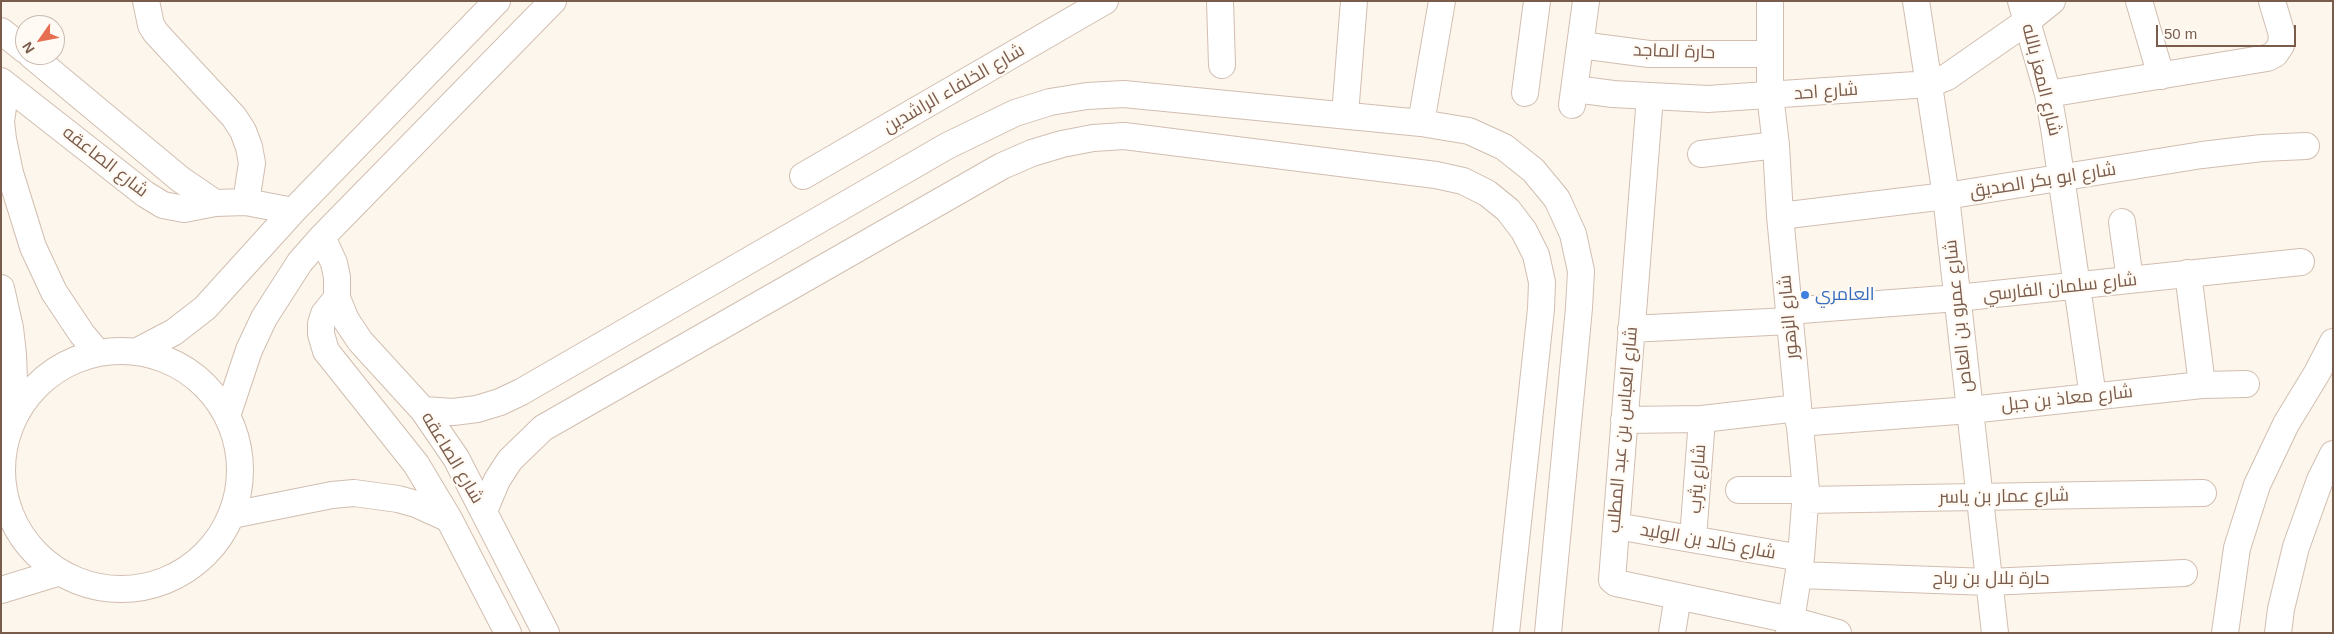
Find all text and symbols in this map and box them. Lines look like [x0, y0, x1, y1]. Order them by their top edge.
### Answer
north arrow [15, 15, 65, 65]
scale bar [2159, 15, 2299, 47]
street label: شارع المعز بالله [2017, 22, 2065, 138]
text: 50 m [2164, 25, 2197, 42]
text: N [19, 39, 38, 56]
street label: شارع الخلفاء الراشدين [879, 40, 1029, 138]
street label: حارة الماجد [1632, 40, 1716, 64]
street label: شارع احد [1793, 79, 1859, 105]
street label: شارع الصاعقه [58, 122, 152, 202]
street label: شارع ابو بكر الصديق [1968, 159, 2118, 203]
street label: شارع عمرو بن العاص [1940, 239, 1978, 393]
street label: شارع سلمان الفارسي [1982, 269, 2138, 307]
street label: شارع الزهور [1775, 274, 1803, 360]
place label: العامري [1815, 284, 1875, 306]
marker: العامري [1799, 289, 1811, 301]
street label: شارع العباس بن عبد المطلب [1603, 326, 1643, 534]
street label: شارع معاذ بن جبل [2000, 381, 2134, 417]
street label: شارع الصاعقه [416, 408, 488, 508]
street label: شارع يثرب [1685, 444, 1711, 514]
street label: شارع عمار بن ياسر [1939, 485, 2069, 509]
street label: شارع خالد بن الوليد [1639, 519, 1777, 565]
street label: حارة بلال بن رباح [1932, 568, 2050, 590]

